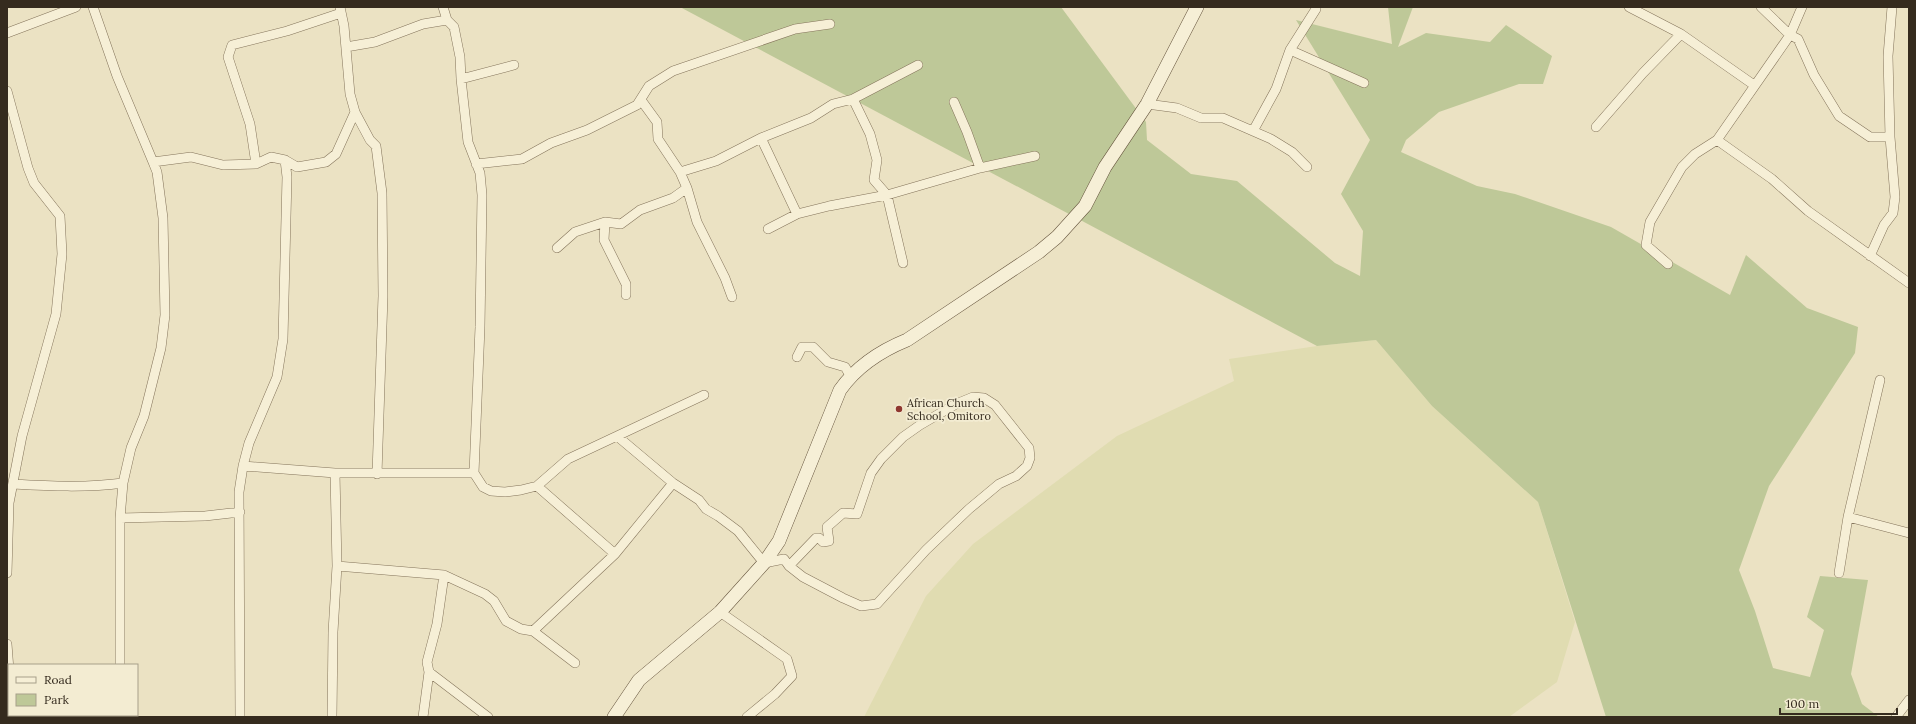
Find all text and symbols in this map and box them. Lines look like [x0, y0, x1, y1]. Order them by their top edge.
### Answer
place label: African Church School, Omitoro [906, 396, 991, 423]
marker: African Church School, Omitoro [894, 404, 904, 414]
legend [8, 664, 138, 716]
text: Road [44, 672, 72, 687]
scale bar [1780, 690, 1897, 716]
text: Park [44, 692, 70, 707]
text: 100 m [1786, 696, 1819, 711]

